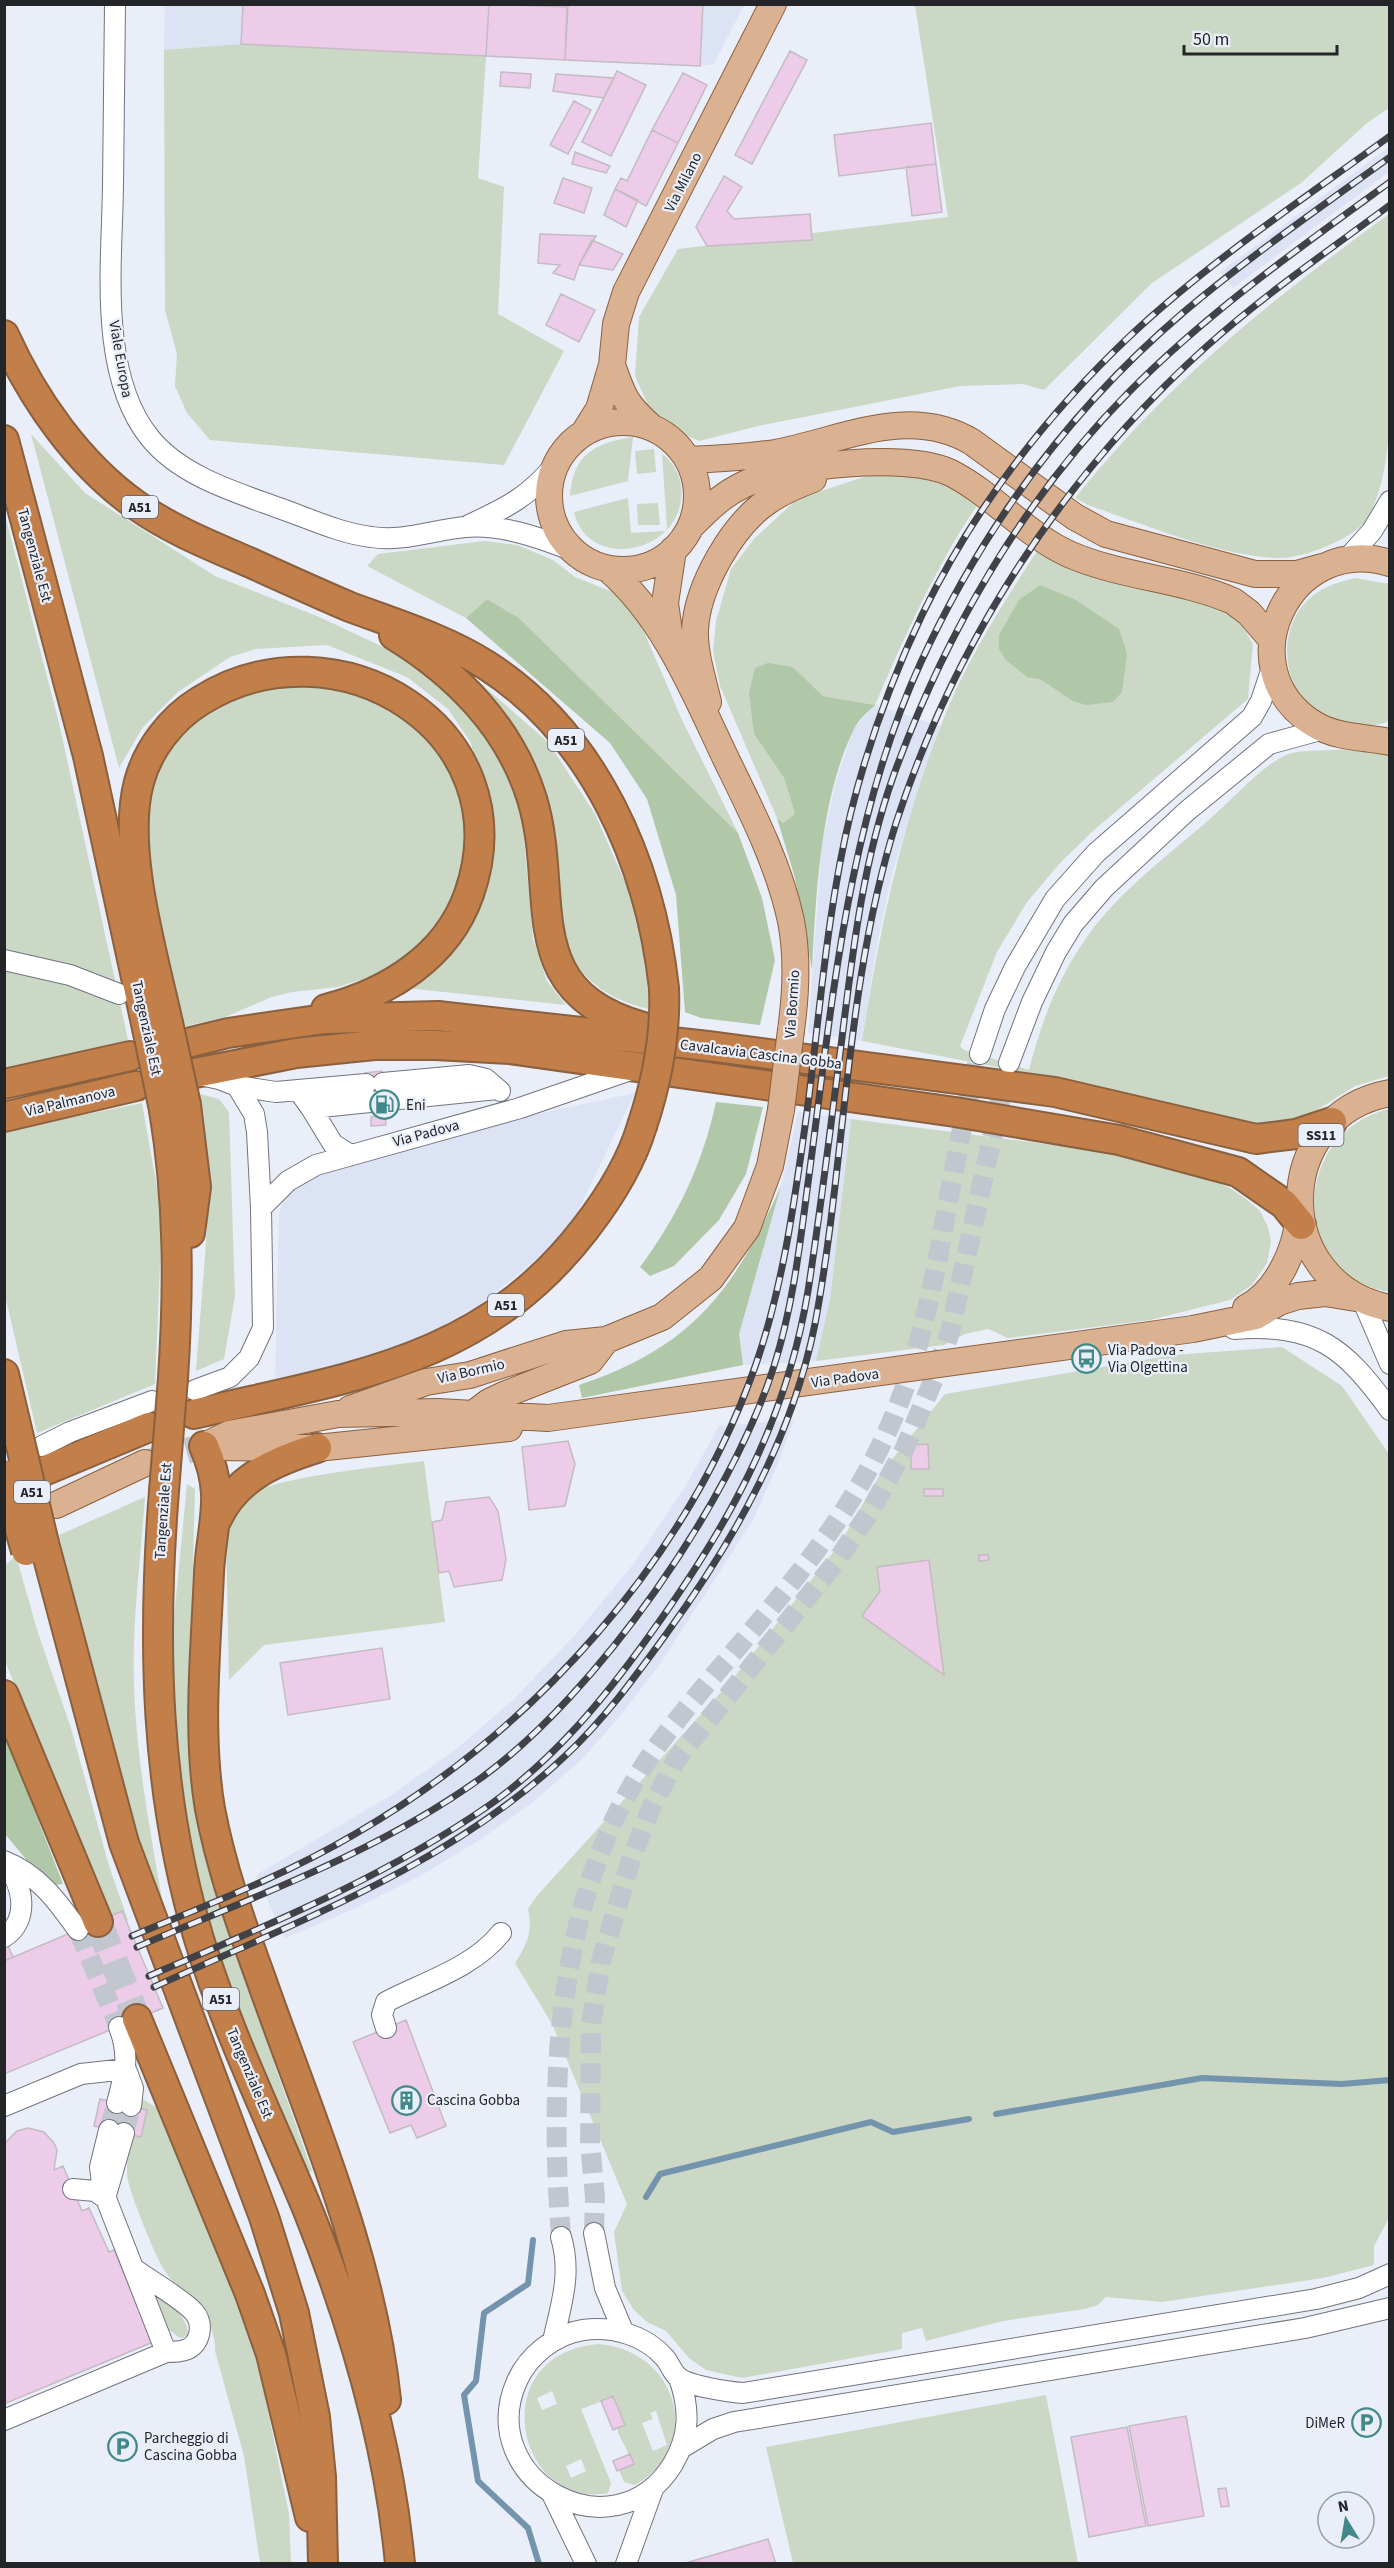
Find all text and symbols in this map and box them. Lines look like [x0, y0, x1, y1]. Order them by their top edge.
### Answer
scale bar [1184, 18, 1337, 56]
text: 50 m [1193, 27, 1229, 52]
street label: Via Milano [659, 149, 707, 216]
street label: Viale Europa [103, 319, 138, 399]
road number: A51 [122, 496, 158, 518]
street label: Tangenziale Est [12, 506, 57, 604]
road number: A51 [548, 729, 584, 751]
street label: Via Bormio [780, 969, 805, 1039]
street label: Tangenziale Est [126, 979, 167, 1078]
street label: Cavalcavia Cascina Gobba [679, 1034, 843, 1075]
street label: Via Palmanova [23, 1081, 117, 1122]
fuel station icon: Eni [369, 1089, 401, 1121]
place label: Eni [406, 1095, 426, 1116]
street label: Via Padova [391, 1115, 462, 1152]
road number: SS11 [1298, 1124, 1344, 1146]
road number: A51 [488, 1294, 524, 1316]
place label: Via Padova - Via Olgettina [1108, 1340, 1188, 1378]
bus stop icon: Via Padova - Via Olgettina [1071, 1343, 1103, 1375]
street label: Via Bormio [435, 1354, 507, 1389]
street label: Via Padova [810, 1363, 880, 1394]
street label: Tangenziale Est [150, 1462, 177, 1560]
road number: A51 [14, 1481, 50, 1503]
road number: A51 [203, 1988, 239, 2010]
street label: Tangenziale Est [221, 2025, 278, 2122]
building icon: Cascina Gobba [390, 2084, 422, 2116]
place label: Cascina Gobba [427, 2090, 520, 2111]
parking icon: DiMeR [1350, 2407, 1382, 2439]
place label: DiMeR [1305, 2413, 1345, 2434]
place label: Parcheggio di Cascina Gobba [144, 2428, 237, 2466]
parking icon: Parcheggio di Cascina Gobba [107, 2431, 139, 2463]
north arrow [1316, 2490, 1376, 2550]
text: N [1336, 2494, 1351, 2518]

